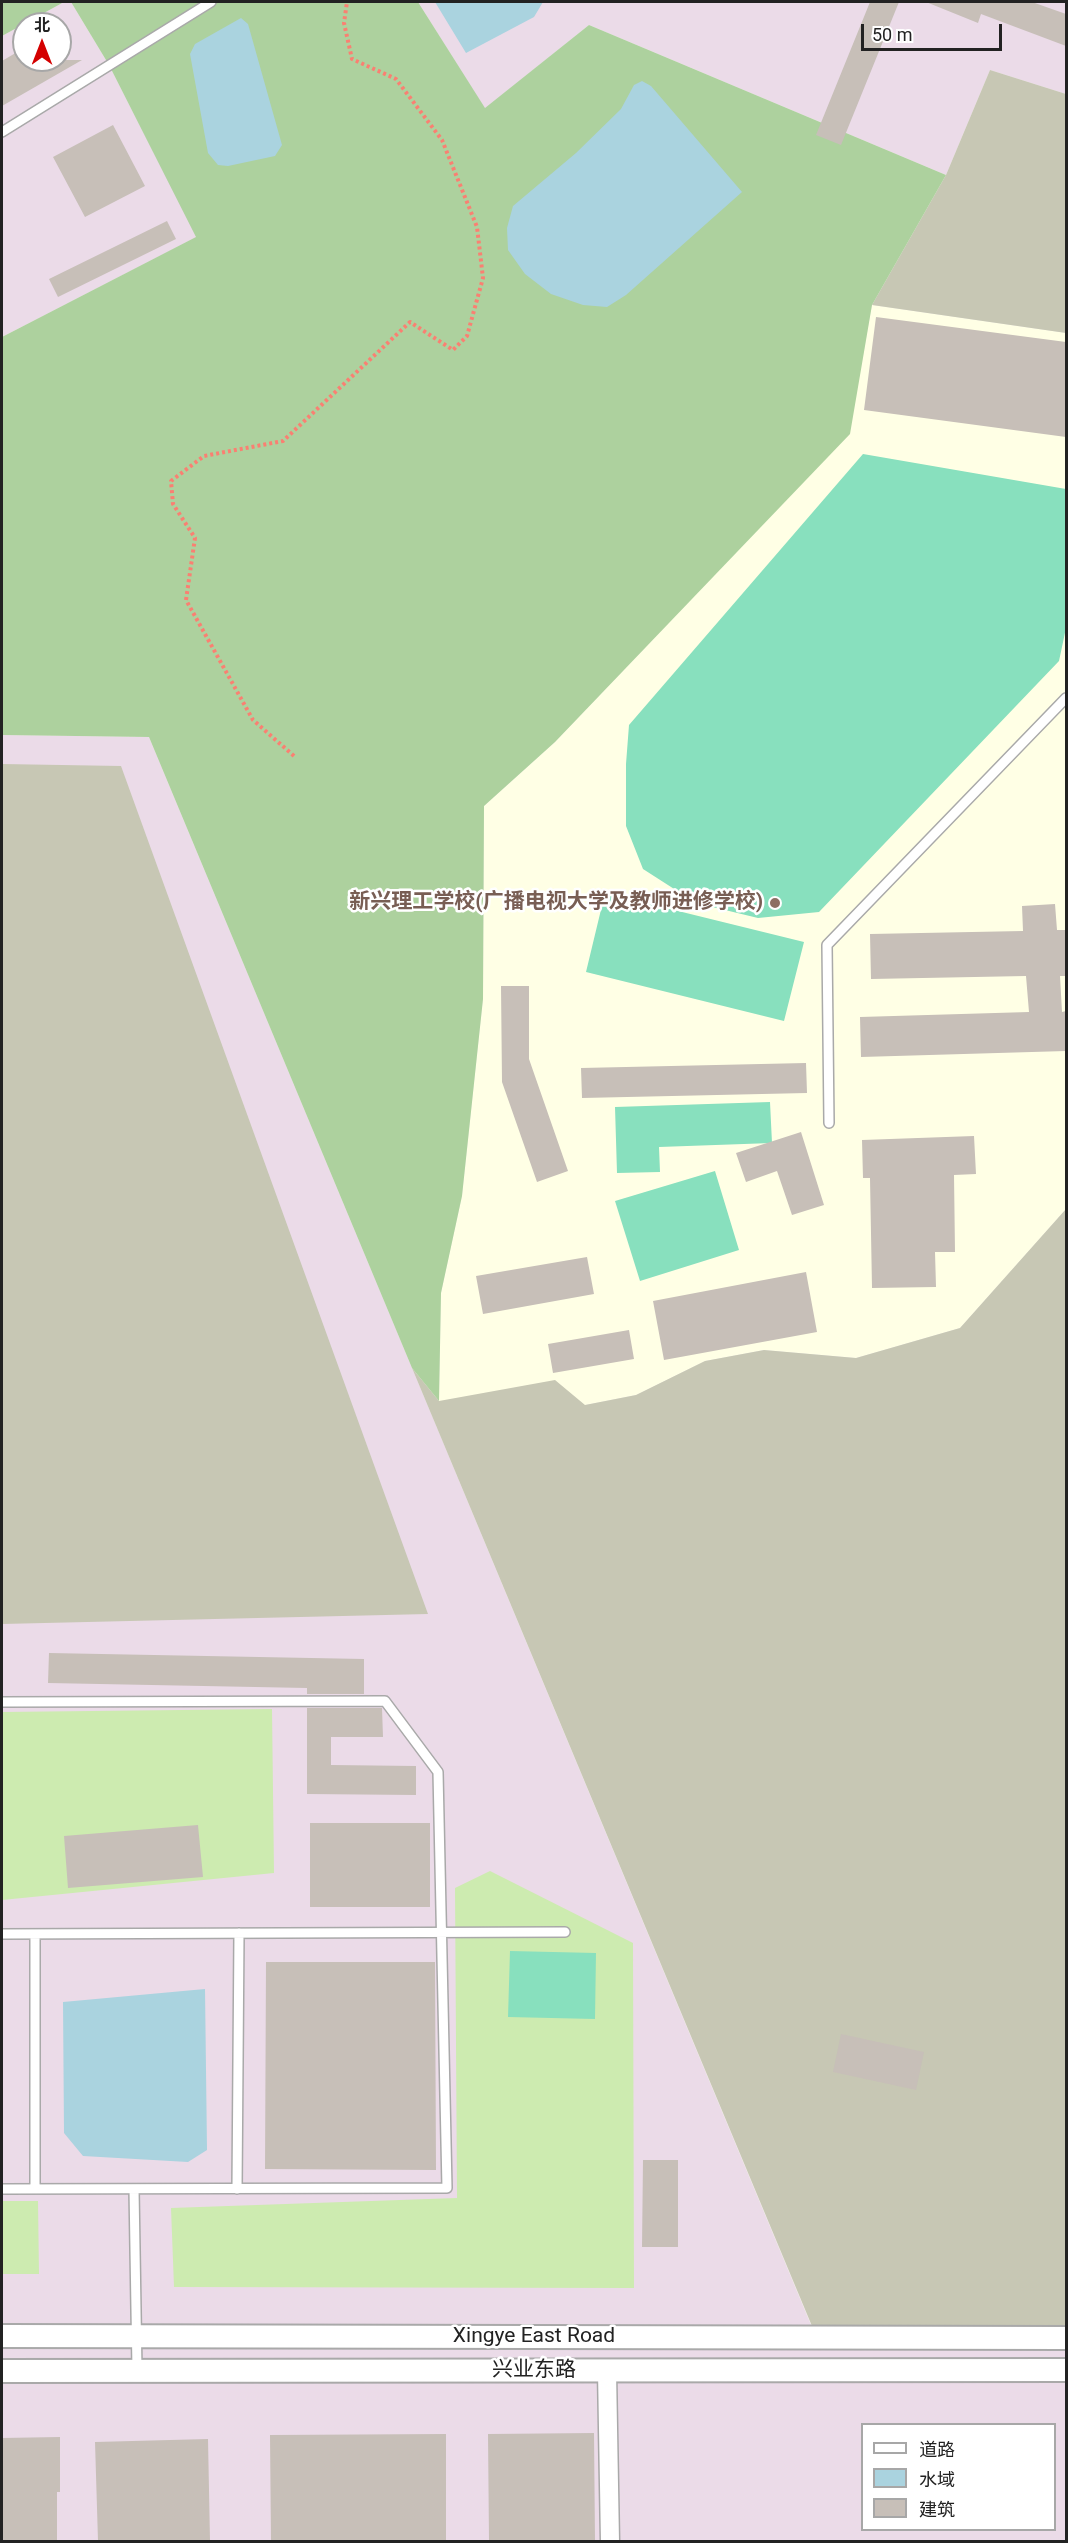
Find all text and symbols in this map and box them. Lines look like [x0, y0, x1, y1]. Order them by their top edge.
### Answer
north arrow [12, 12, 72, 72]
scale bar [864, 12, 1005, 50]
text: 北 [34, 16, 50, 35]
text: 50 m [872, 24, 912, 45]
place label: 新兴理工学校(广播电视大学及教师进修学校) [349, 890, 763, 916]
marker: 新兴理工学校(广播电视大学及教师进修学校) [768, 896, 782, 910]
street label: Xingye East Road [453, 2324, 615, 2350]
street label: 兴业东路 [492, 2358, 576, 2384]
legend [861, 2423, 1056, 2531]
text: 道路 [919, 2439, 955, 2460]
text: 水域 [919, 2469, 955, 2490]
text: 建筑 [919, 2499, 955, 2520]

